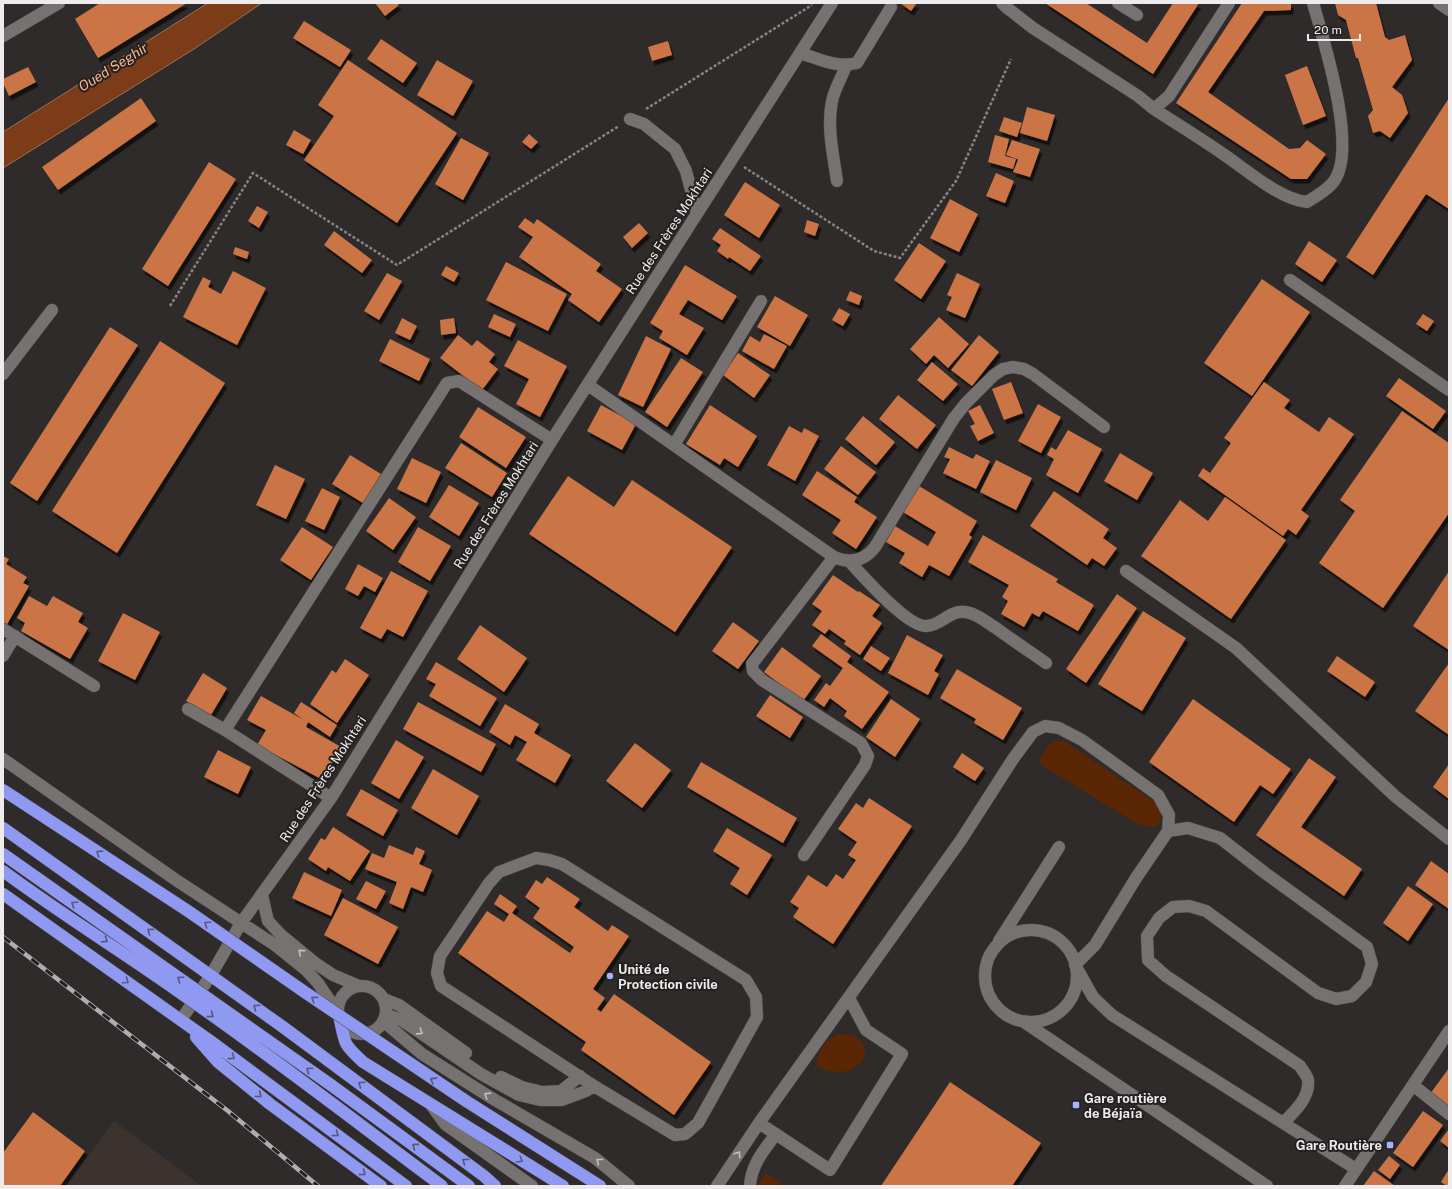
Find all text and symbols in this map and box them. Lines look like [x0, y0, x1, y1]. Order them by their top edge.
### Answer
scale bar [1308, 16, 1360, 42]
text: 20 m [1314, 23, 1342, 37]
water label: Oued Seghir [75, 39, 151, 95]
street label: Rue des Frères Mokhtari [623, 165, 715, 297]
street label: Rue des Frères Mokhtari [451, 439, 541, 571]
street label: Rue des Frères Mokhtari [277, 713, 369, 845]
one-way arrow [96, 850, 103, 857]
one-way arrow [71, 901, 78, 909]
one-way arrow [205, 922, 212, 929]
one-way arrow [147, 928, 154, 936]
one-way arrow [101, 935, 108, 943]
one-way arrow [299, 950, 306, 957]
place label: Unité de Protection civile [618, 962, 718, 992]
marker: Unité de Protection civile [605, 971, 615, 981]
one-way arrow [122, 976, 129, 984]
one-way arrow [178, 977, 185, 984]
one-way arrow [311, 996, 318, 1004]
one-way arrow [253, 1004, 260, 1012]
one-way arrow [207, 1010, 214, 1018]
one-way arrow [416, 1027, 423, 1035]
one-way arrow [227, 1052, 234, 1059]
one-way arrow [307, 1068, 314, 1075]
one-way arrow [430, 1077, 437, 1084]
one-way arrow [358, 1082, 365, 1089]
one-way arrow [255, 1090, 262, 1097]
place label: Gare routière de Béjaïa [1084, 1091, 1167, 1121]
one-way arrow [484, 1092, 491, 1100]
marker: Gare routière de Béjaïa [1071, 1100, 1081, 1110]
one-way arrow [332, 1129, 339, 1137]
place label: Gare Routière [1296, 1138, 1382, 1153]
marker: Gare Routière [1385, 1140, 1395, 1150]
one-way arrow [412, 1144, 419, 1151]
one-way arrow [733, 1152, 740, 1159]
one-way arrow [516, 1155, 523, 1162]
one-way arrow [462, 1159, 469, 1166]
one-way arrow [596, 1159, 603, 1166]
one-way arrow [359, 1168, 366, 1175]

